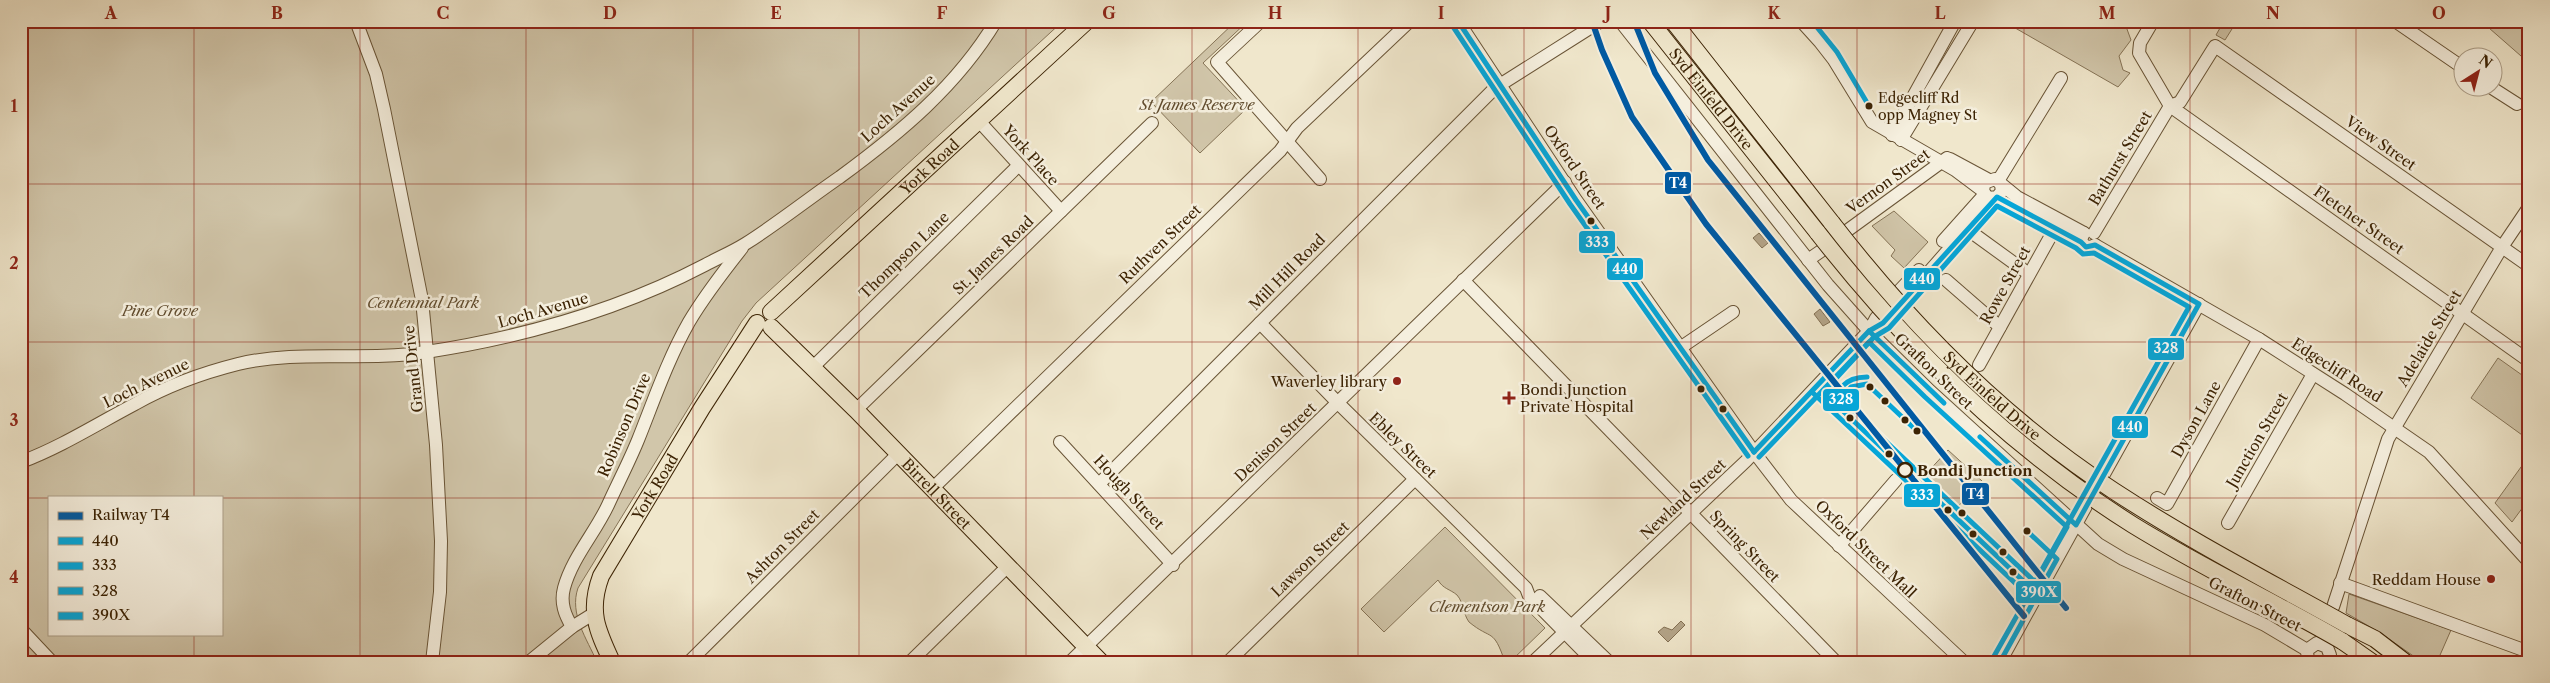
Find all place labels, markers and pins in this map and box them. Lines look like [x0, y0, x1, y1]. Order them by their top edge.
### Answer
place label: Edgecliff Rd opp Magney St [1878, 89, 1977, 124]
marker: Edgecliff Rd opp Magney St [1864, 101, 1874, 111]
unlabelled marker [1586, 216, 1596, 226]
place label: Waverley library [1270, 372, 1388, 391]
marker: Waverley library [1391, 375, 1403, 387]
place label: Bondi Junction Private Hospital [1520, 380, 1634, 416]
unlabelled marker [1865, 382, 1875, 392]
unlabelled marker [1696, 384, 1706, 394]
marker: Bondi Junction Private Hospital [1502, 391, 1516, 405]
unlabelled marker [1880, 396, 1890, 406]
unlabelled marker [1718, 404, 1728, 414]
unlabelled marker [1845, 413, 1855, 423]
unlabelled marker [1900, 415, 1910, 425]
unlabelled marker [1912, 426, 1922, 436]
unlabelled marker [1884, 449, 1894, 459]
place label: Bondi Junction [1917, 461, 2033, 480]
marker: Bondi Junction [1897, 462, 1913, 478]
unlabelled marker [1943, 505, 1953, 515]
unlabelled marker [1957, 508, 1967, 518]
unlabelled marker [2022, 526, 2032, 536]
unlabelled marker [1968, 529, 1978, 539]
unlabelled marker [1998, 547, 2008, 557]
unlabelled marker [2008, 567, 2018, 577]
place label: Reddam House [2372, 570, 2481, 589]
marker: Reddam House [2485, 573, 2497, 585]

